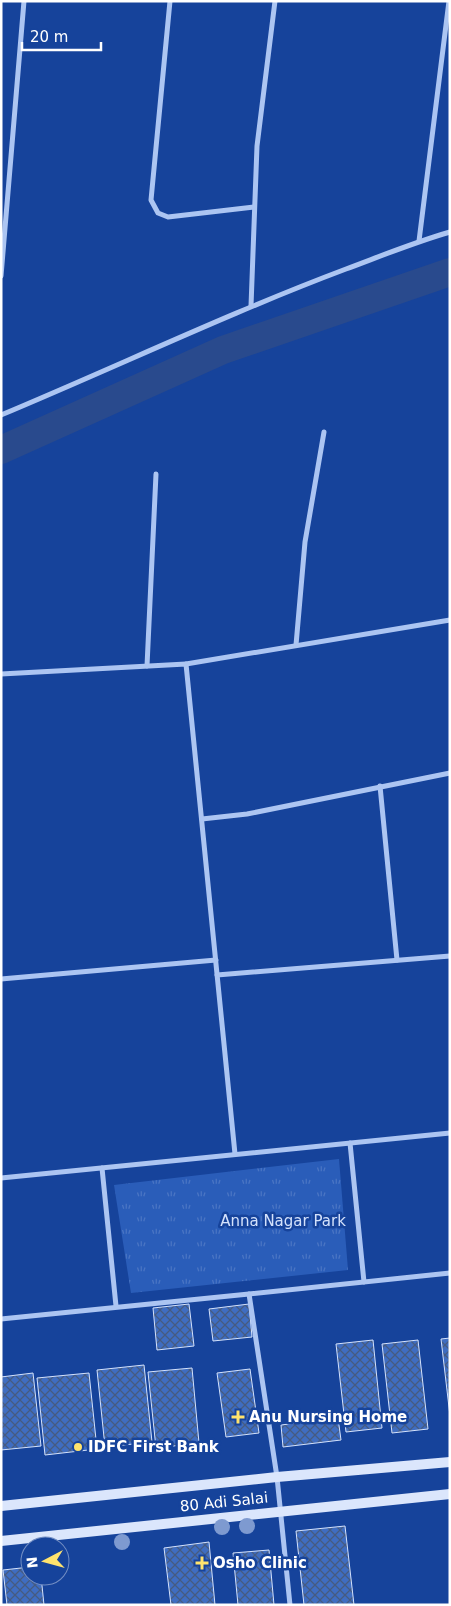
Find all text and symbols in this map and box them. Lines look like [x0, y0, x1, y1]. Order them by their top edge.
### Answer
scale bar [22, 20, 101, 52]
text: 20 m [30, 28, 68, 46]
park label: Anna Nagar Park [220, 1212, 346, 1230]
place label: Anu Nursing Home [249, 1408, 407, 1426]
marker: Anu Nursing Home [231, 1410, 245, 1424]
place label: IDFC First Bank [88, 1438, 220, 1456]
marker: IDFC First Bank [72, 1441, 84, 1453]
street label: 80 Adi Salai [179, 1488, 269, 1516]
north arrow [20, 1536, 70, 1586]
place label: Osho Clinic [213, 1554, 307, 1572]
text: N [24, 1556, 41, 1569]
marker: Osho Clinic [195, 1556, 209, 1570]

